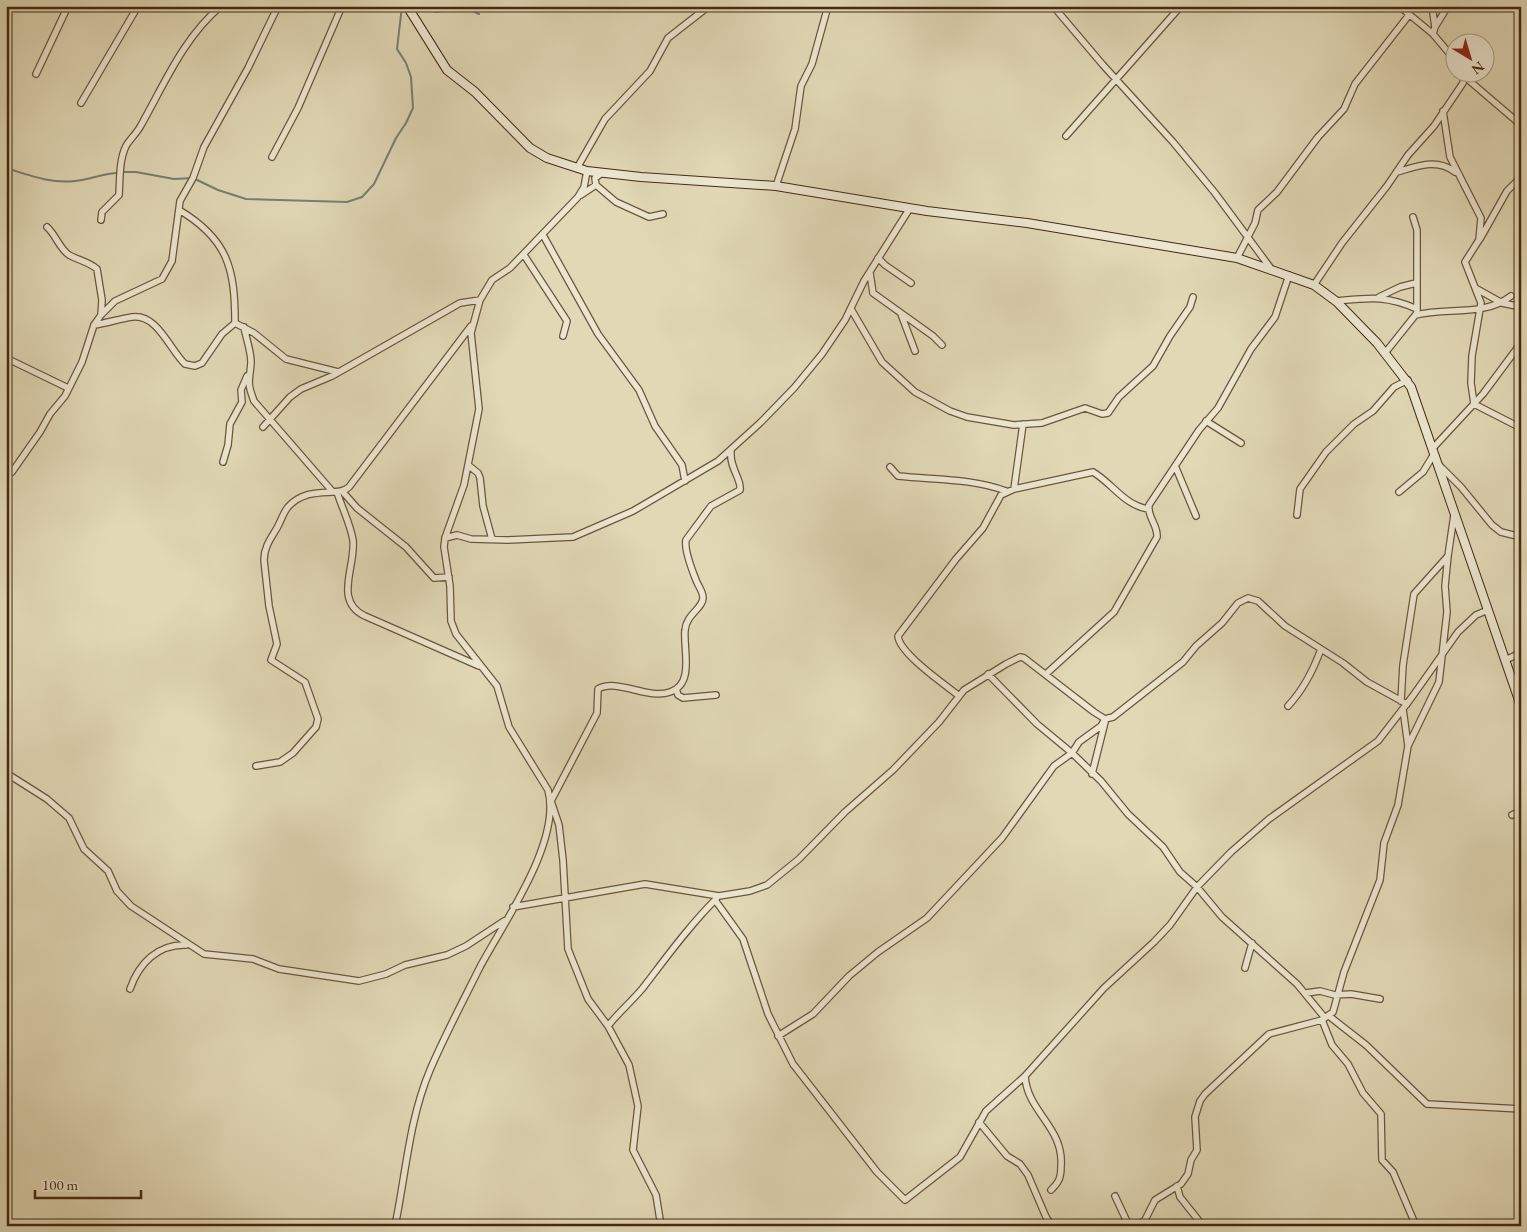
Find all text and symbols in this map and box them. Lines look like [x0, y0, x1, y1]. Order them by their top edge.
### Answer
north arrow [1444, 32, 1494, 82]
text: N [1467, 58, 1488, 79]
scale bar [35, 1167, 141, 1199]
text: 100 m [42, 1175, 79, 1194]

